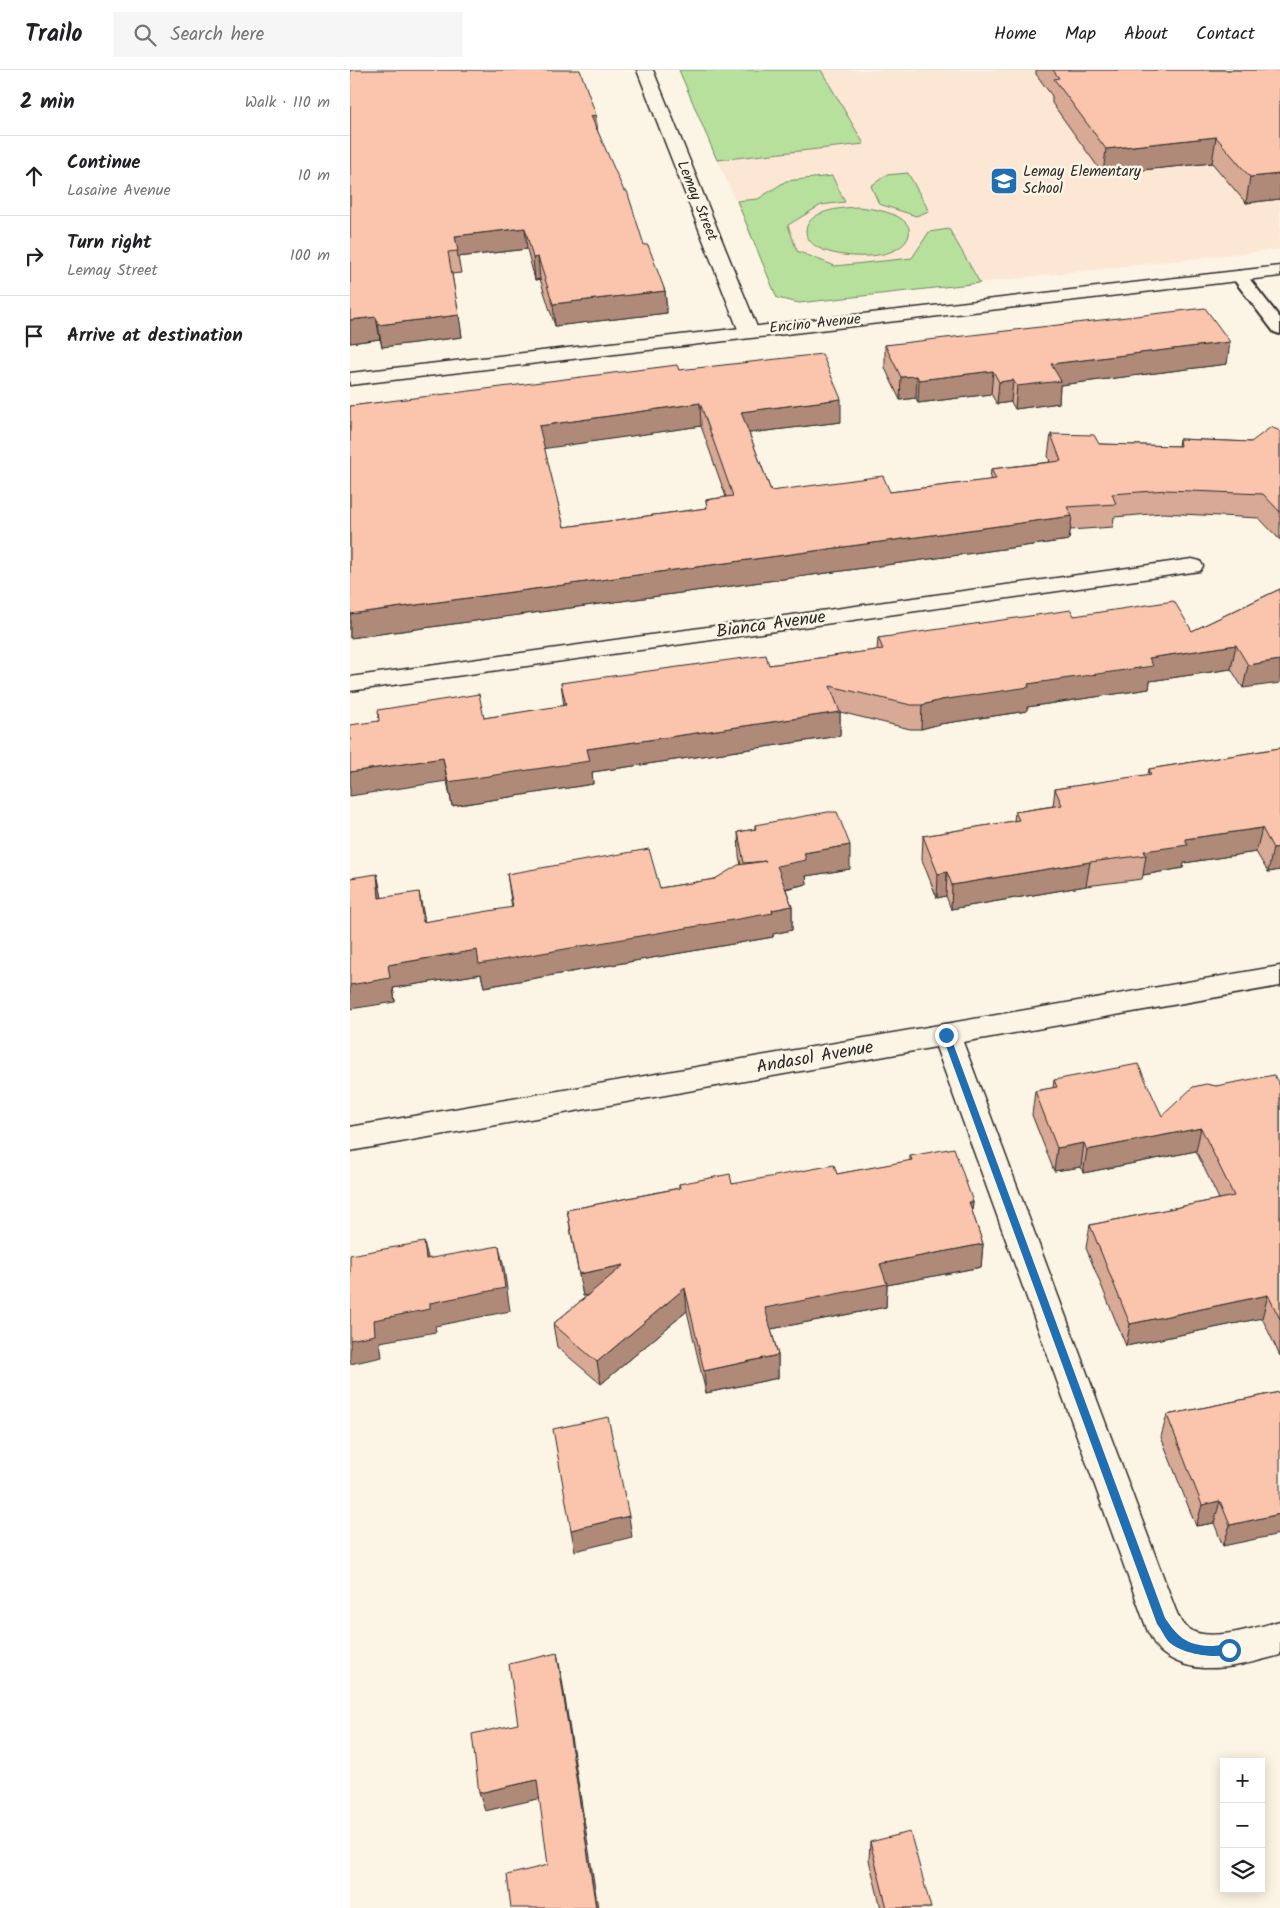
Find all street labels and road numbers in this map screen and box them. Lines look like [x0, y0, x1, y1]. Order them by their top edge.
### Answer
street label: Lemay Street [670, 157, 724, 245]
street label: Encino Avenue [768, 307, 862, 341]
street label: Bianca Avenue [714, 603, 828, 647]
street label: Andasol Avenue [754, 1033, 876, 1083]

